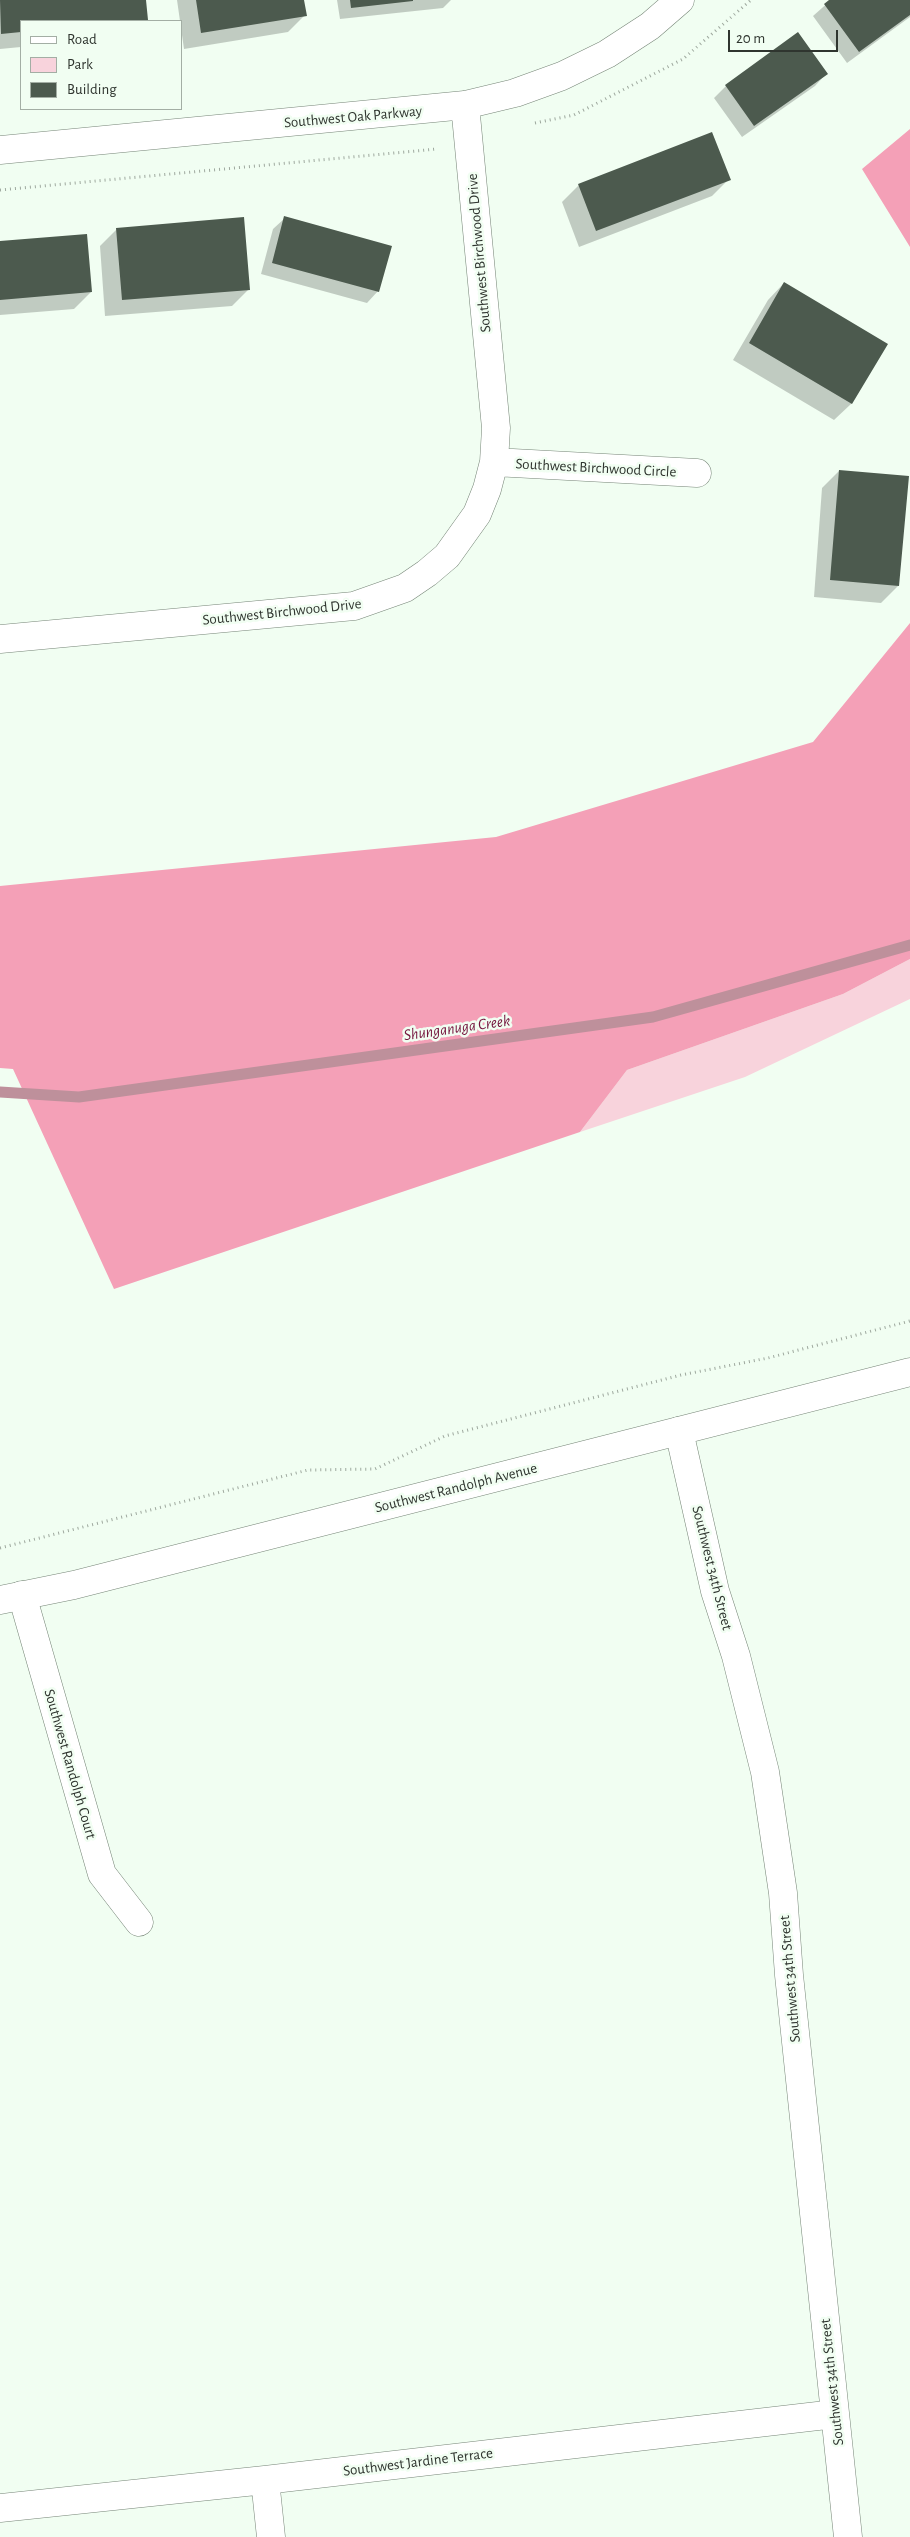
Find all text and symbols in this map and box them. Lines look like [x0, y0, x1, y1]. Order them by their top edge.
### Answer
legend [20, 20, 182, 110]
scale bar [730, 20, 840, 52]
text: 20 m [736, 31, 765, 46]
text: Road [67, 32, 97, 47]
text: Park [67, 57, 93, 72]
text: Building [67, 82, 117, 97]
street label: Southwest Oak Parkway [283, 102, 423, 132]
street label: Southwest Birchwood Drive [463, 173, 495, 333]
street label: Southwest Birchwood Circle [515, 455, 677, 481]
street label: Southwest Birchwood Drive [202, 595, 362, 629]
water label: Shunganuga Creek [402, 1011, 512, 1045]
street label: Southwest Randolph Avenue [373, 1459, 539, 1517]
street label: Southwest 34th Street [688, 1504, 736, 1632]
street label: Southwest Randolph Court [40, 1687, 100, 1841]
street label: Southwest 34th Street [775, 1915, 805, 2043]
street label: Southwest 34th Street [816, 2318, 848, 2446]
street label: Southwest Jardine Terrace [342, 2444, 494, 2480]

